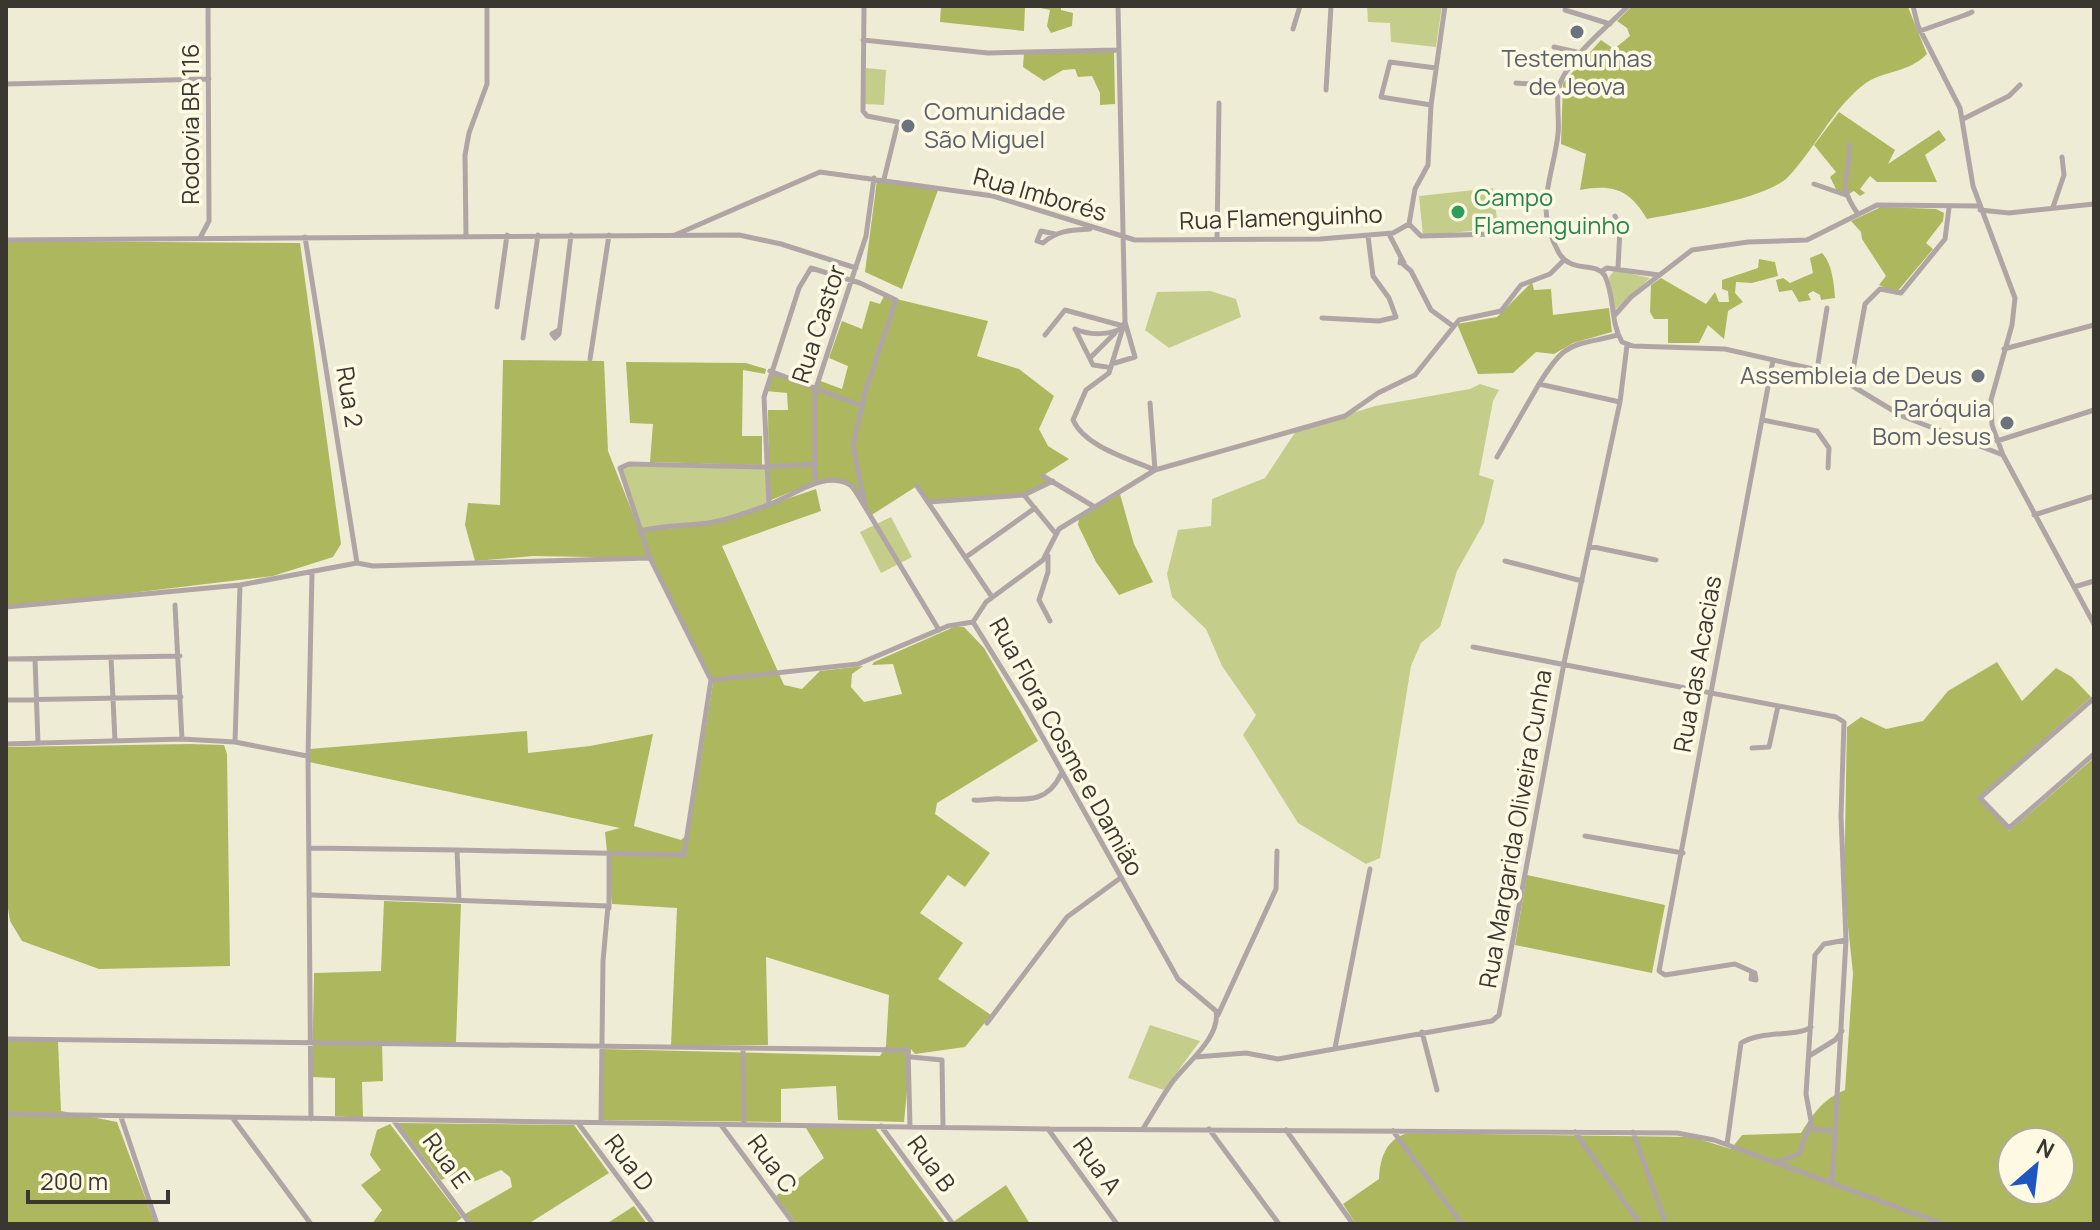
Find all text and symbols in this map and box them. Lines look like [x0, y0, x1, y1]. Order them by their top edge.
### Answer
marker: Testemunhas de Jeova [1568, 23, 1586, 41]
place label: Testemunhas de Jeova [1502, 41, 1652, 102]
street label: Rodovia BR 116 [173, 43, 206, 205]
place label: Comunidade São Miguel [924, 94, 1066, 155]
marker: Comunidade São Miguel [899, 117, 917, 135]
street label: Rua Imborés [970, 159, 1111, 228]
place label: Campo Flamenguinho [1474, 180, 1630, 241]
street label: Rua Flamenguinho [1179, 196, 1383, 237]
marker: Campo Flamenguinho [1449, 203, 1467, 221]
street label: Rua Castor [783, 260, 852, 387]
place label: Assembleia de Deus [1740, 358, 1962, 391]
street label: Rua 2 [329, 364, 372, 430]
marker: Assembleia de Deus [1969, 367, 1987, 385]
place label: Paróquia Bom Jesus [1872, 391, 1991, 452]
marker: Paróquia Bom Jesus [1998, 414, 2016, 432]
street label: Rua das Acacias [1665, 573, 1728, 755]
street label: Rua Flora Cosme e Damião [982, 611, 1152, 881]
street label: Rua Margarida Oliveira Cunha [1470, 667, 1559, 991]
street label: Rua E [416, 1126, 479, 1195]
north arrow [1996, 1126, 2076, 1206]
street label: Rua D [598, 1127, 663, 1197]
street label: Rua C [741, 1127, 806, 1199]
street label: Rua B [901, 1128, 964, 1198]
street label: Rua A [1066, 1130, 1130, 1200]
text: N [2031, 1131, 2059, 1165]
scale bar [28, 1154, 168, 1204]
text: 200 m [40, 1164, 108, 1197]

